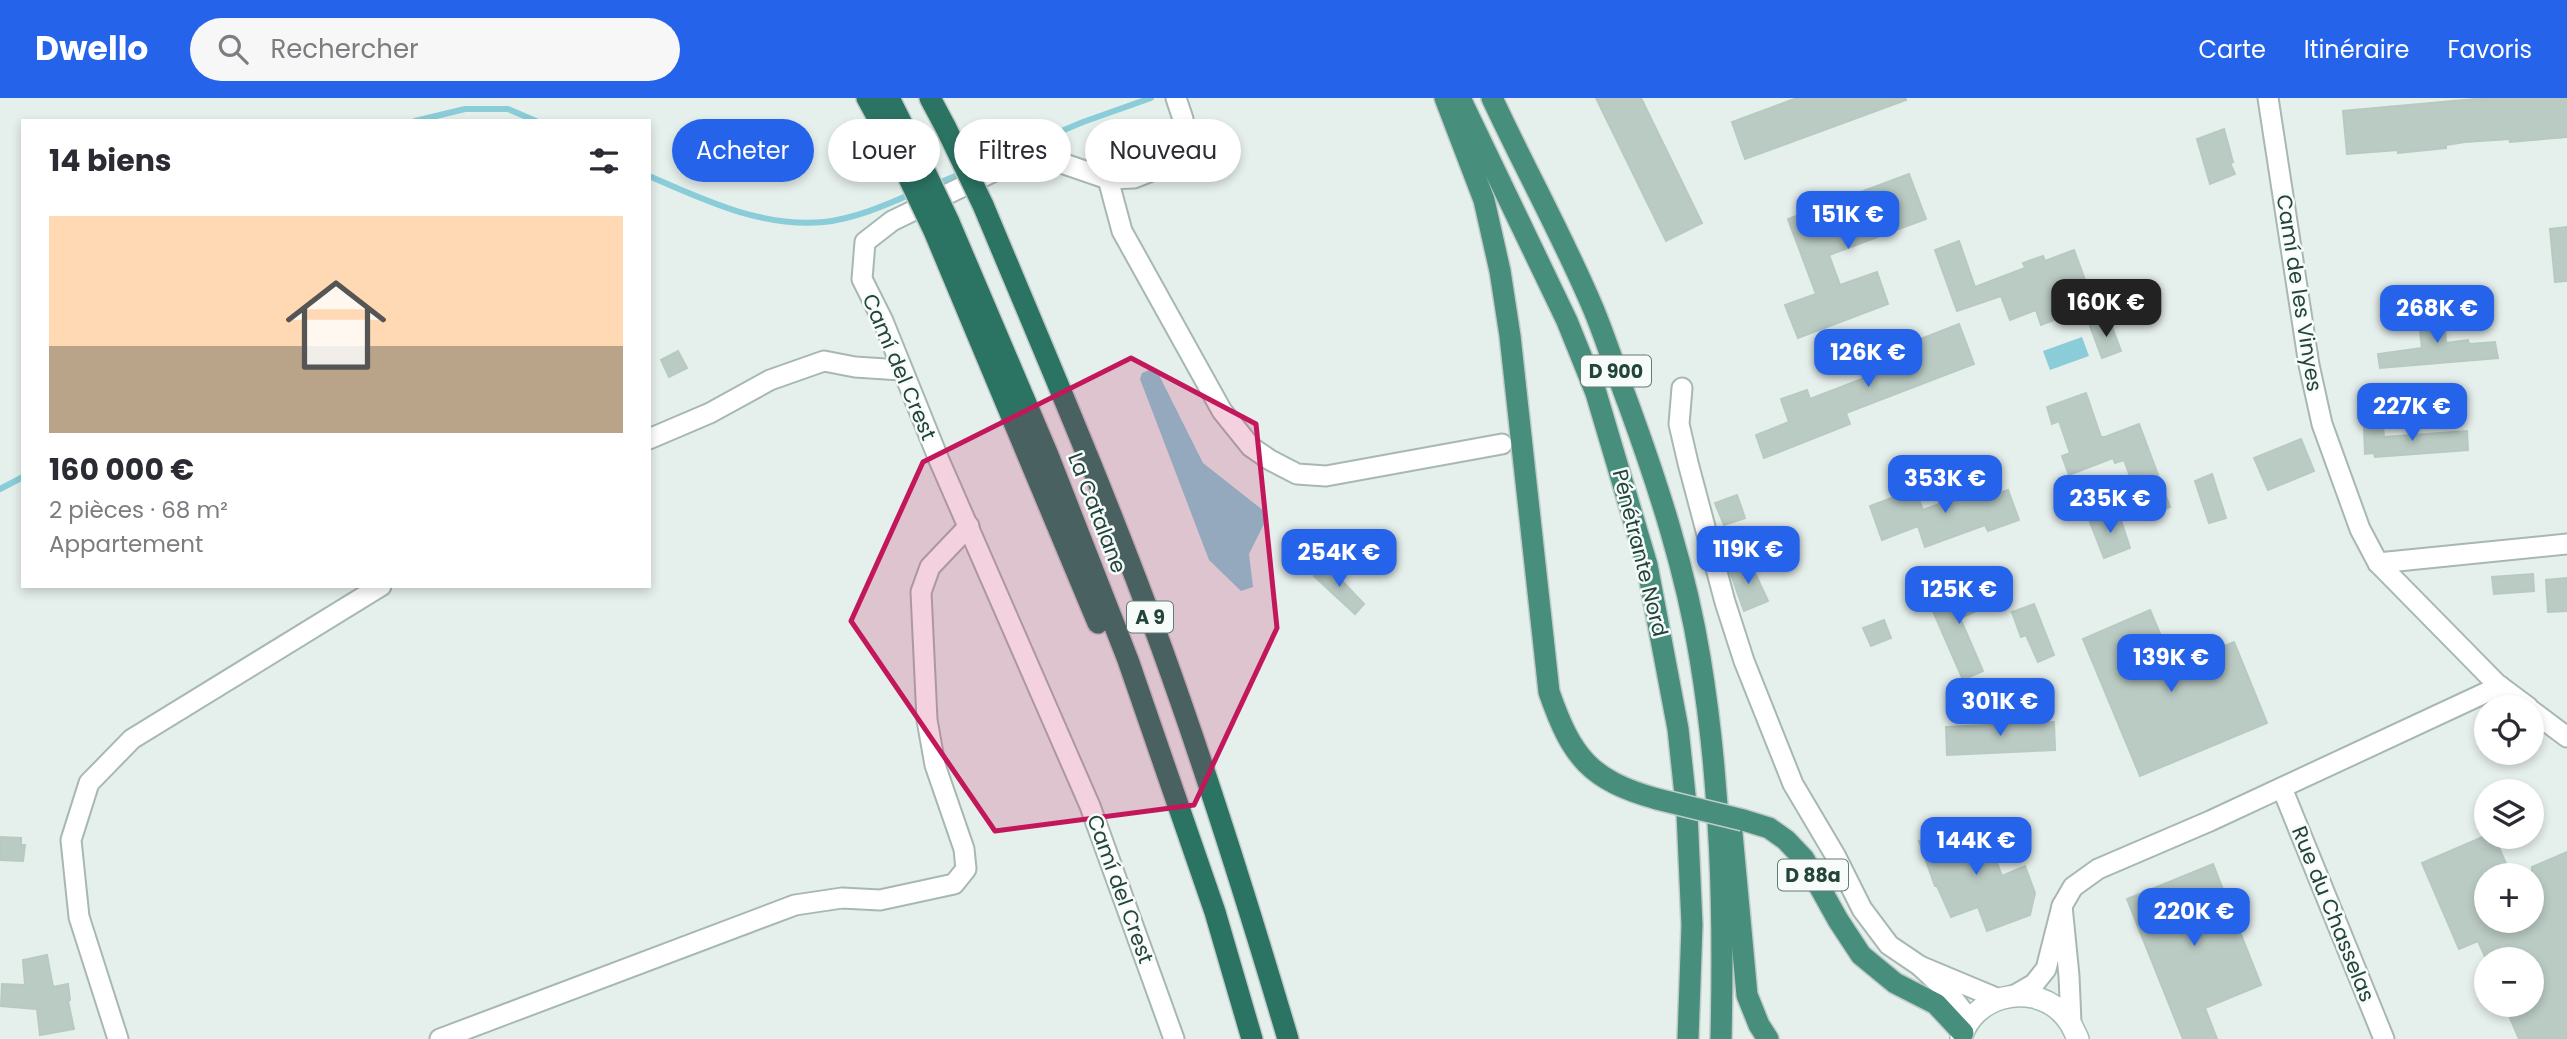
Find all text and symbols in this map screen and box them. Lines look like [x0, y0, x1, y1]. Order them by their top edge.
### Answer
search box [190, 18, 680, 81]
text: Dwello [35, 25, 148, 72]
icon: search [214, 30, 252, 68]
text: Rechercher [270, 31, 419, 67]
text: Carte [2198, 33, 2266, 66]
text: Itinéraire [2304, 33, 2409, 66]
text: Favoris [2447, 33, 2532, 66]
chip: Acheter [672, 119, 814, 182]
chip: Louer [828, 119, 940, 182]
chip: Filtres [954, 119, 1071, 182]
chip: Nouveau [1085, 119, 1241, 182]
text: 14 biens [49, 139, 172, 182]
icon: filters [585, 142, 623, 180]
pin: 151K € [1791, 192, 1905, 251]
street label: Camí de les Vinyes [2270, 192, 2329, 393]
text: 151K € [1812, 198, 1884, 230]
icon: home [273, 262, 399, 388]
pin: 160K € [2049, 280, 2163, 339]
text: 160K € [2067, 286, 2145, 318]
pin: 268K € [2380, 286, 2494, 345]
street label: Camí del Crest [856, 289, 943, 444]
text: 268K € [2396, 292, 2478, 324]
pin: 126K € [1811, 330, 1925, 389]
text: 126K € [1830, 336, 1906, 368]
road number: D 900 [1581, 356, 1651, 386]
pin: 227K € [2355, 384, 2469, 443]
text: 227K € [2373, 390, 2451, 422]
text: 160 000 € [49, 448, 194, 491]
street label: La Catalane [1061, 448, 1134, 577]
pin: 353K € [1888, 456, 2002, 515]
text: 353K € [1904, 462, 1986, 494]
street label: Pénétrante Nord [1606, 466, 1675, 639]
pin: 235K € [2053, 476, 2167, 535]
text: 235K € [2069, 482, 2151, 514]
text: 2 pièces · 68 m² [49, 494, 228, 526]
pin: 119K € [1691, 526, 1805, 586]
text: Appartement [49, 528, 203, 560]
pin: 254K € [1282, 530, 1396, 589]
text: 119K € [1713, 533, 1783, 565]
text: 254K € [1298, 536, 1380, 568]
pin: 125K € [1902, 566, 2016, 626]
text: 125K € [1921, 573, 1997, 605]
road number: A 9 [1127, 602, 1173, 632]
pin: 139K € [2114, 634, 2228, 694]
text: 139K € [2133, 641, 2209, 673]
pin: 301K € [1943, 678, 2057, 738]
text: 301K € [1962, 685, 2038, 717]
map controls [2474, 695, 2544, 1017]
button: locate [2474, 695, 2544, 765]
button: layers [2474, 779, 2544, 849]
street label: Camí del Crest [1080, 810, 1161, 967]
pin: 144K € [1919, 818, 2033, 877]
street label: Rue du Chasselas [2285, 822, 2382, 1006]
text: 144K € [1936, 824, 2016, 856]
road number: D 88a [1778, 860, 1848, 890]
button: + [2474, 863, 2544, 933]
pin: 220K € [2137, 888, 2251, 948]
text: 220K € [2154, 895, 2234, 927]
button: − [2474, 947, 2544, 1017]

